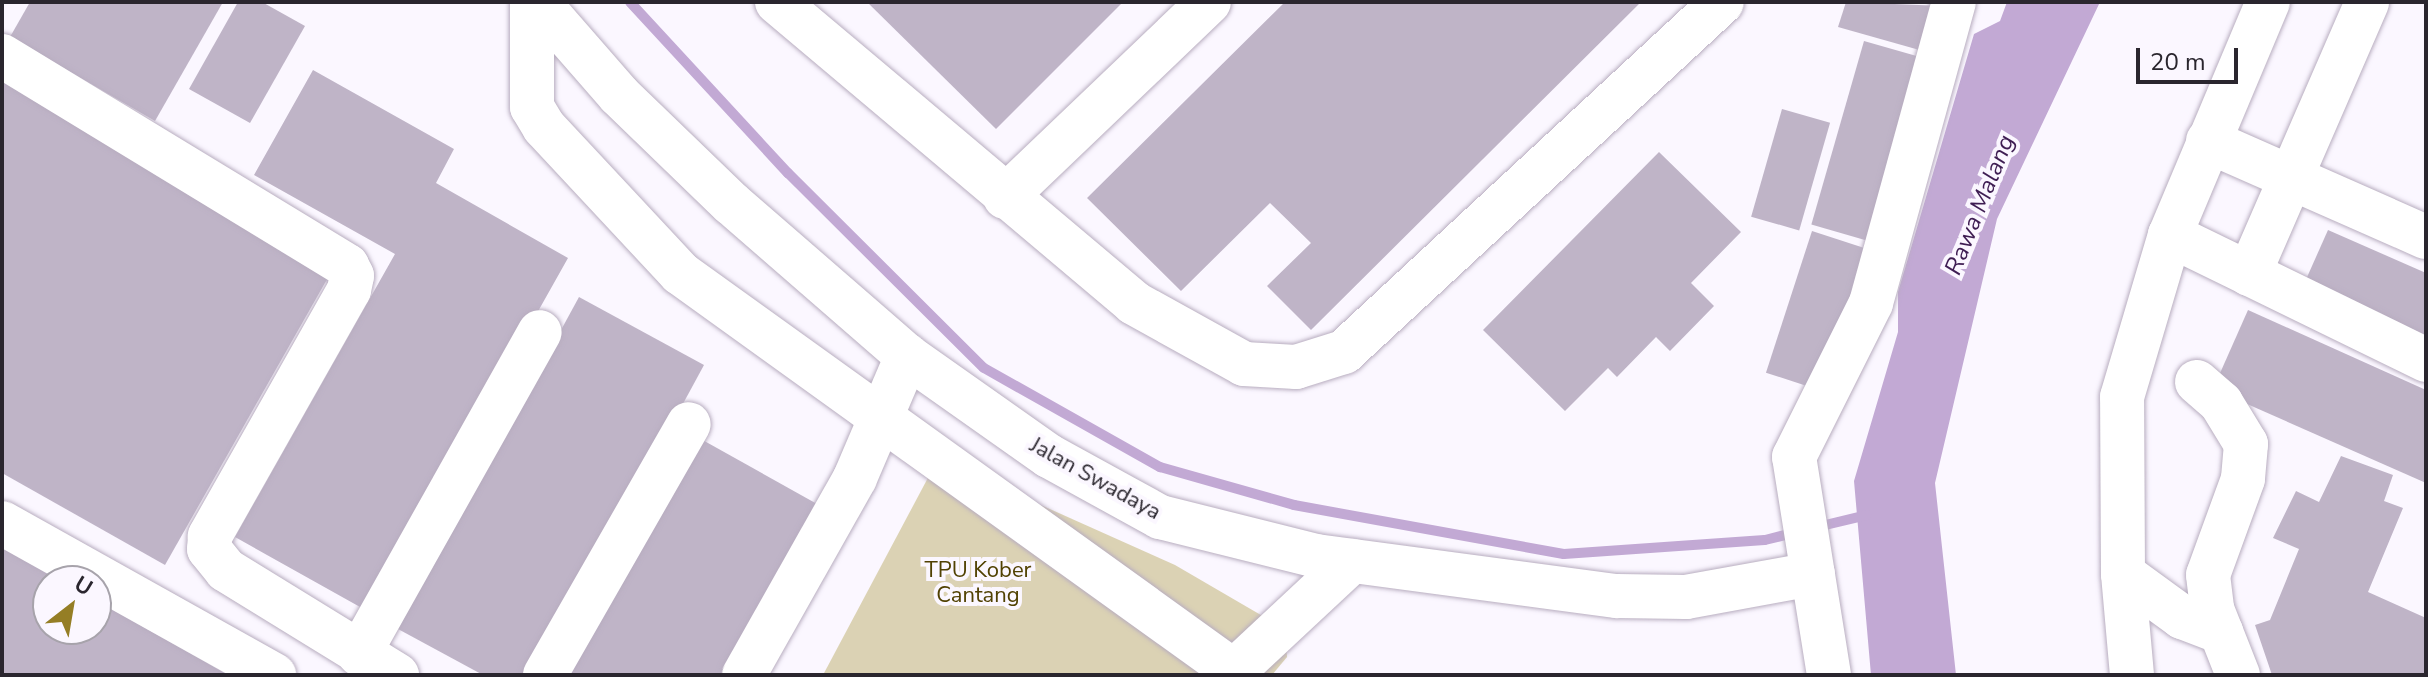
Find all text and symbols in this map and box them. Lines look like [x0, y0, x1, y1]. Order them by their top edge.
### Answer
scale bar [2140, 32, 2242, 82]
text: 20 m [2150, 46, 2206, 78]
water label: Rawa Malang [1939, 131, 2021, 279]
street label: Jalan Swadaya [1025, 432, 1165, 526]
park label: TPU Kober Cantang [925, 557, 1031, 608]
north arrow [32, 565, 112, 645]
text: U [69, 569, 98, 603]

